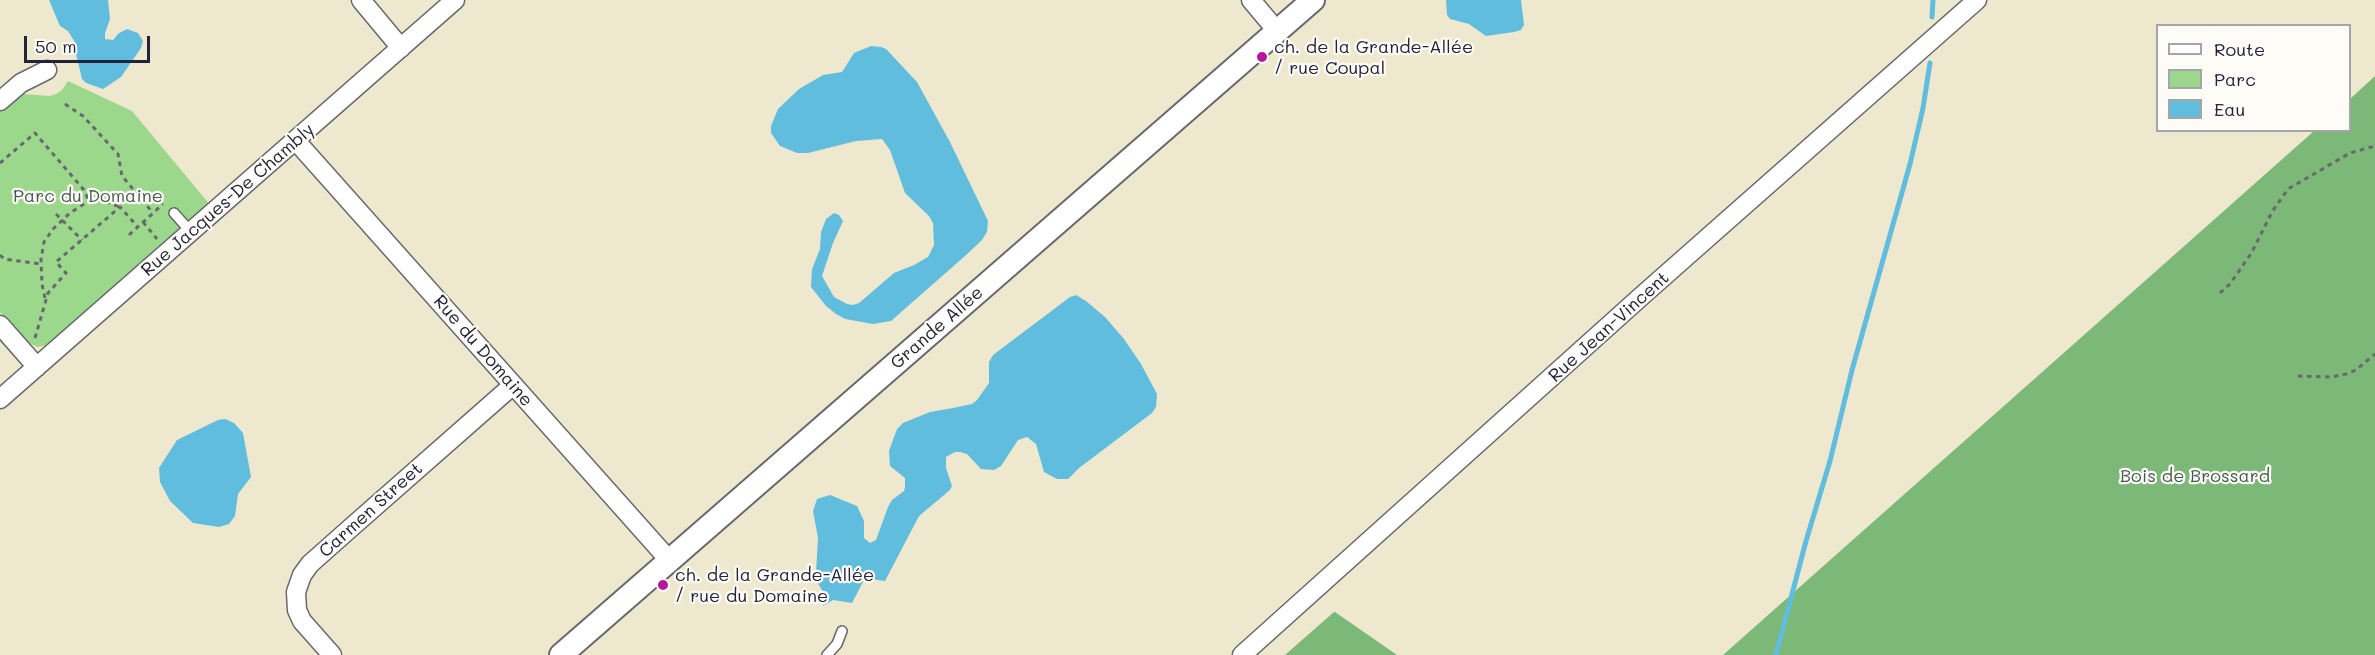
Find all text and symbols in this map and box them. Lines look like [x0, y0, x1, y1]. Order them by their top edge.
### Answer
scale bar [27, 24, 153, 62]
legend [2156, 24, 2351, 132]
text: 50 m [35, 34, 77, 58]
place label: ch. de la Grande-Allée / rue Coupal [1274, 36, 1473, 78]
text: Route [2214, 37, 2265, 61]
marker: ch. de la Grande-Allée / rue Coupal [1255, 50, 1269, 64]
text: Parc [2214, 67, 2256, 91]
text: Eau [2214, 97, 2245, 121]
street label: Rue Jacques-De Chambly [137, 119, 319, 281]
park label: Parc du Domaine [13, 185, 163, 207]
street label: Rue Jean-Vincent [1544, 267, 1674, 387]
street label: Grande Allée [886, 282, 988, 374]
street label: Rue du Domaine [429, 291, 537, 411]
street label: Carmen Street [315, 458, 427, 562]
park label: Bois de Brossard [2120, 465, 2270, 487]
place label: ch. de la Grande-Allée / rue du Domaine [675, 564, 874, 606]
marker: ch. de la Grande-Allée / rue du Domaine [656, 578, 670, 592]

